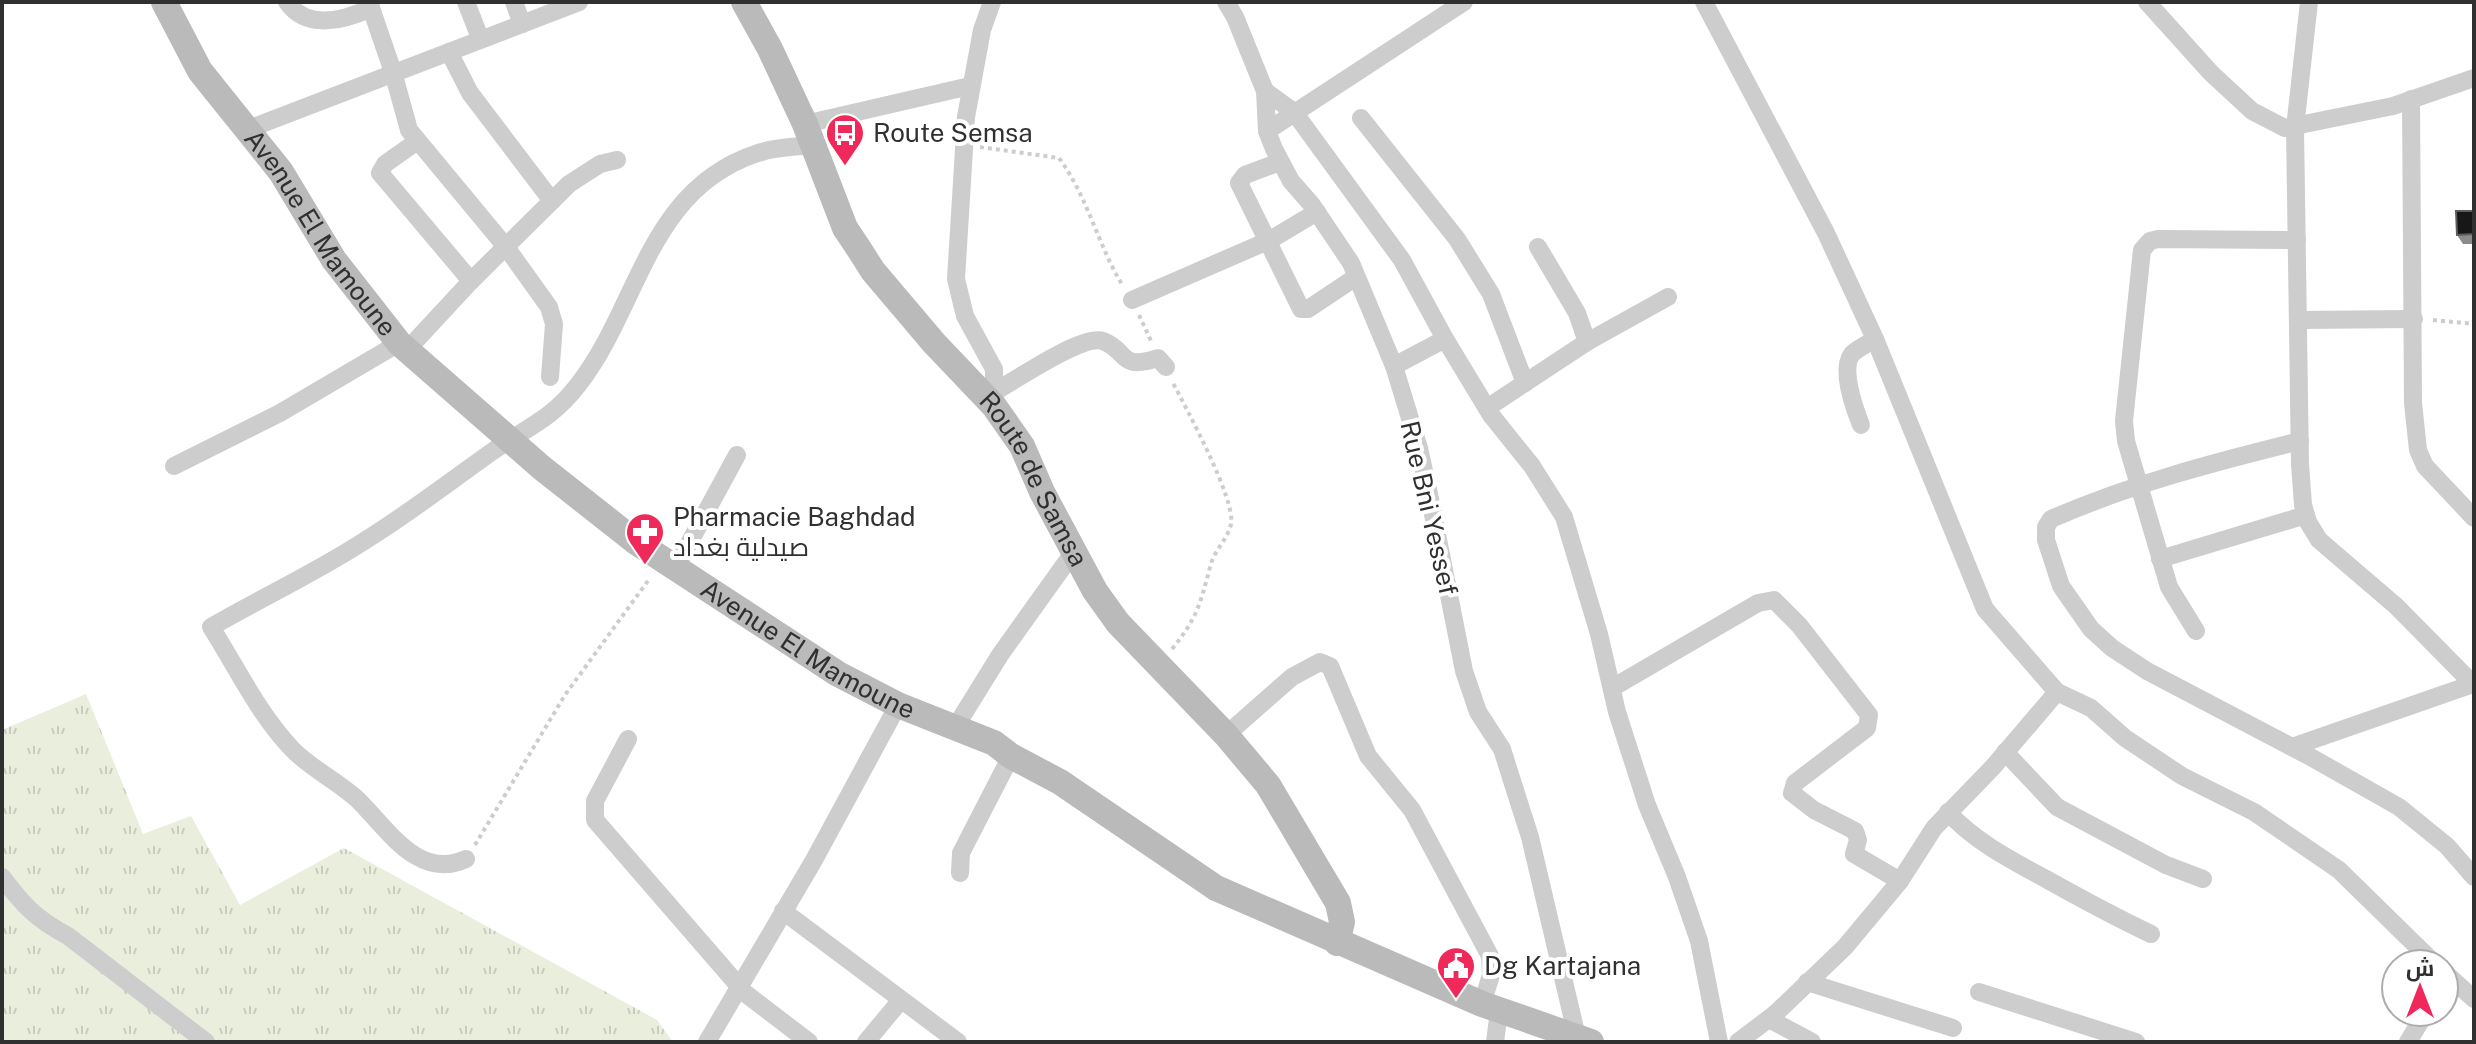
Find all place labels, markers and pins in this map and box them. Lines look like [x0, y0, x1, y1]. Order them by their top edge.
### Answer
bus stop icon: Route Semsa [824, 112, 866, 167]
place label: Route Semsa [873, 117, 1033, 148]
place label: Pharmacie Baghdad صيدلية بغداد [673, 501, 916, 562]
pharmacy icon: Pharmacie Baghdad صيدلية بغداد [624, 511, 666, 566]
public building icon: Dg Kartajana [1435, 945, 1477, 1000]
place label: Dg Kartajana [1484, 950, 1641, 981]

